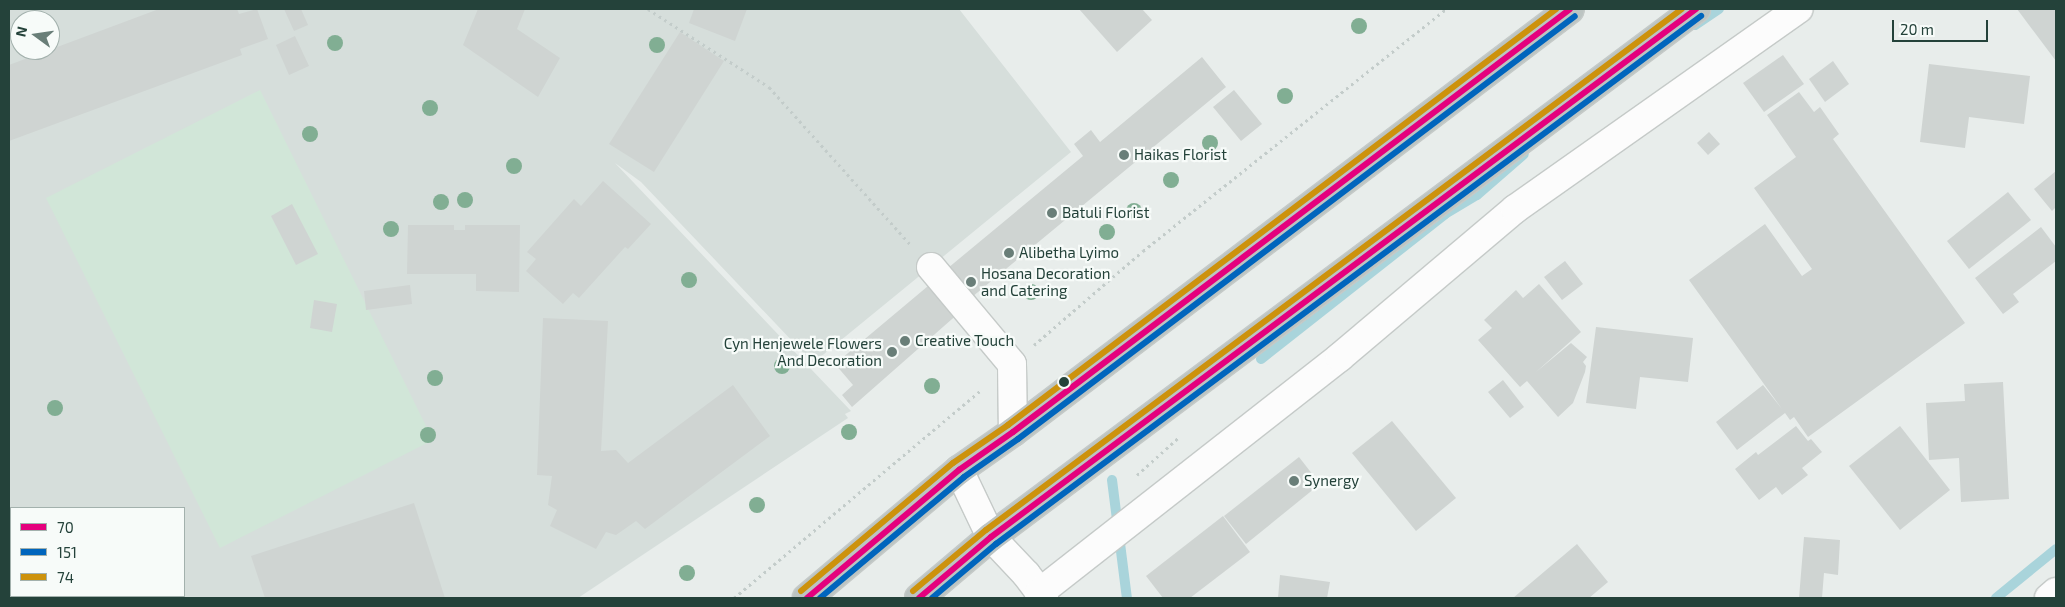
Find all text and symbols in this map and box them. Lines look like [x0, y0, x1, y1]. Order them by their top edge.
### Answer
north arrow [10, 10, 60, 60]
scale bar [1895, 10, 1991, 42]
text: 20 m [1900, 20, 1934, 38]
text: N [11, 25, 30, 38]
place label: Haikas Florist [1134, 146, 1227, 164]
marker: Haikas Florist [1118, 149, 1130, 161]
place label: Batuli Florist [1062, 204, 1149, 222]
marker: Batuli Florist [1046, 207, 1058, 219]
place label: Alibetha Lyimo [1019, 244, 1119, 262]
marker: Alibetha Lyimo [1003, 247, 1015, 259]
place label: Hosana Decoration and Catering [981, 264, 1110, 299]
marker: Hosana Decoration and Catering [965, 276, 977, 288]
place label: Creative Touch [915, 332, 1015, 350]
place label: Cyn Henjewele Flowers And Decoration [724, 334, 882, 369]
marker: Creative Touch [899, 335, 911, 347]
marker: Cyn Henjewele Flowers And Decoration [886, 346, 898, 358]
unlabelled marker [1059, 377, 1069, 387]
place label: Synergy [1304, 472, 1359, 490]
marker: Synergy [1288, 475, 1300, 487]
legend [10, 507, 185, 597]
text: 70 [57, 518, 74, 536]
text: 151 [57, 543, 77, 561]
text: 74 [57, 568, 74, 586]

